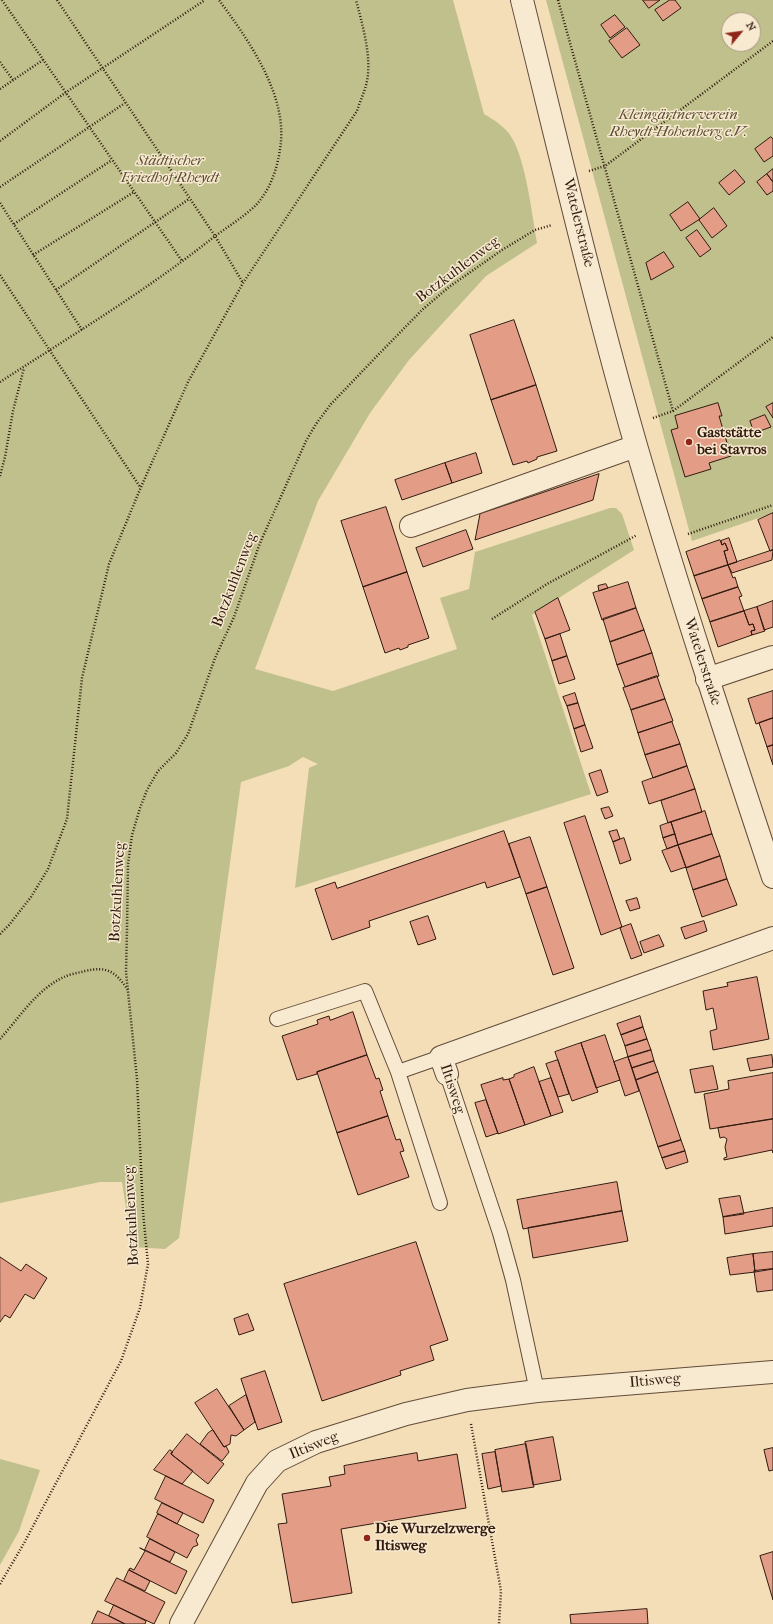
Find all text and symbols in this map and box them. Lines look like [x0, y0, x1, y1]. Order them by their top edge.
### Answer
north arrow [721, 12, 761, 52]
text: N [743, 20, 759, 33]
park label: Kleingärtnerverein Rheydt-Hohenberg e.V. [609, 106, 747, 141]
park label: Städtischer Friedhof Rheydt [121, 152, 219, 187]
street label: Watelerstraße [558, 177, 598, 269]
street label: Botzkuhlenweg [413, 233, 503, 307]
place label: Gaststätte bei Stavros [697, 424, 767, 459]
marker: Gaststätte bei Stavros [684, 437, 694, 447]
street label: Botzkuhlenweg [209, 530, 261, 630]
street label: Watelerstraße [679, 616, 725, 708]
street label: Botzkuhlenweg [106, 842, 130, 942]
street label: Iltisweg [435, 1062, 469, 1116]
street label: Botzkuhlenweg [120, 1166, 144, 1266]
street label: Iltisweg [629, 1370, 681, 1392]
street label: Iltisweg [287, 1428, 341, 1464]
place label: Die Wurzelzwerge Iltisweg [375, 1520, 495, 1555]
marker: Die Wurzelzwerge Iltisweg [362, 1533, 372, 1543]

